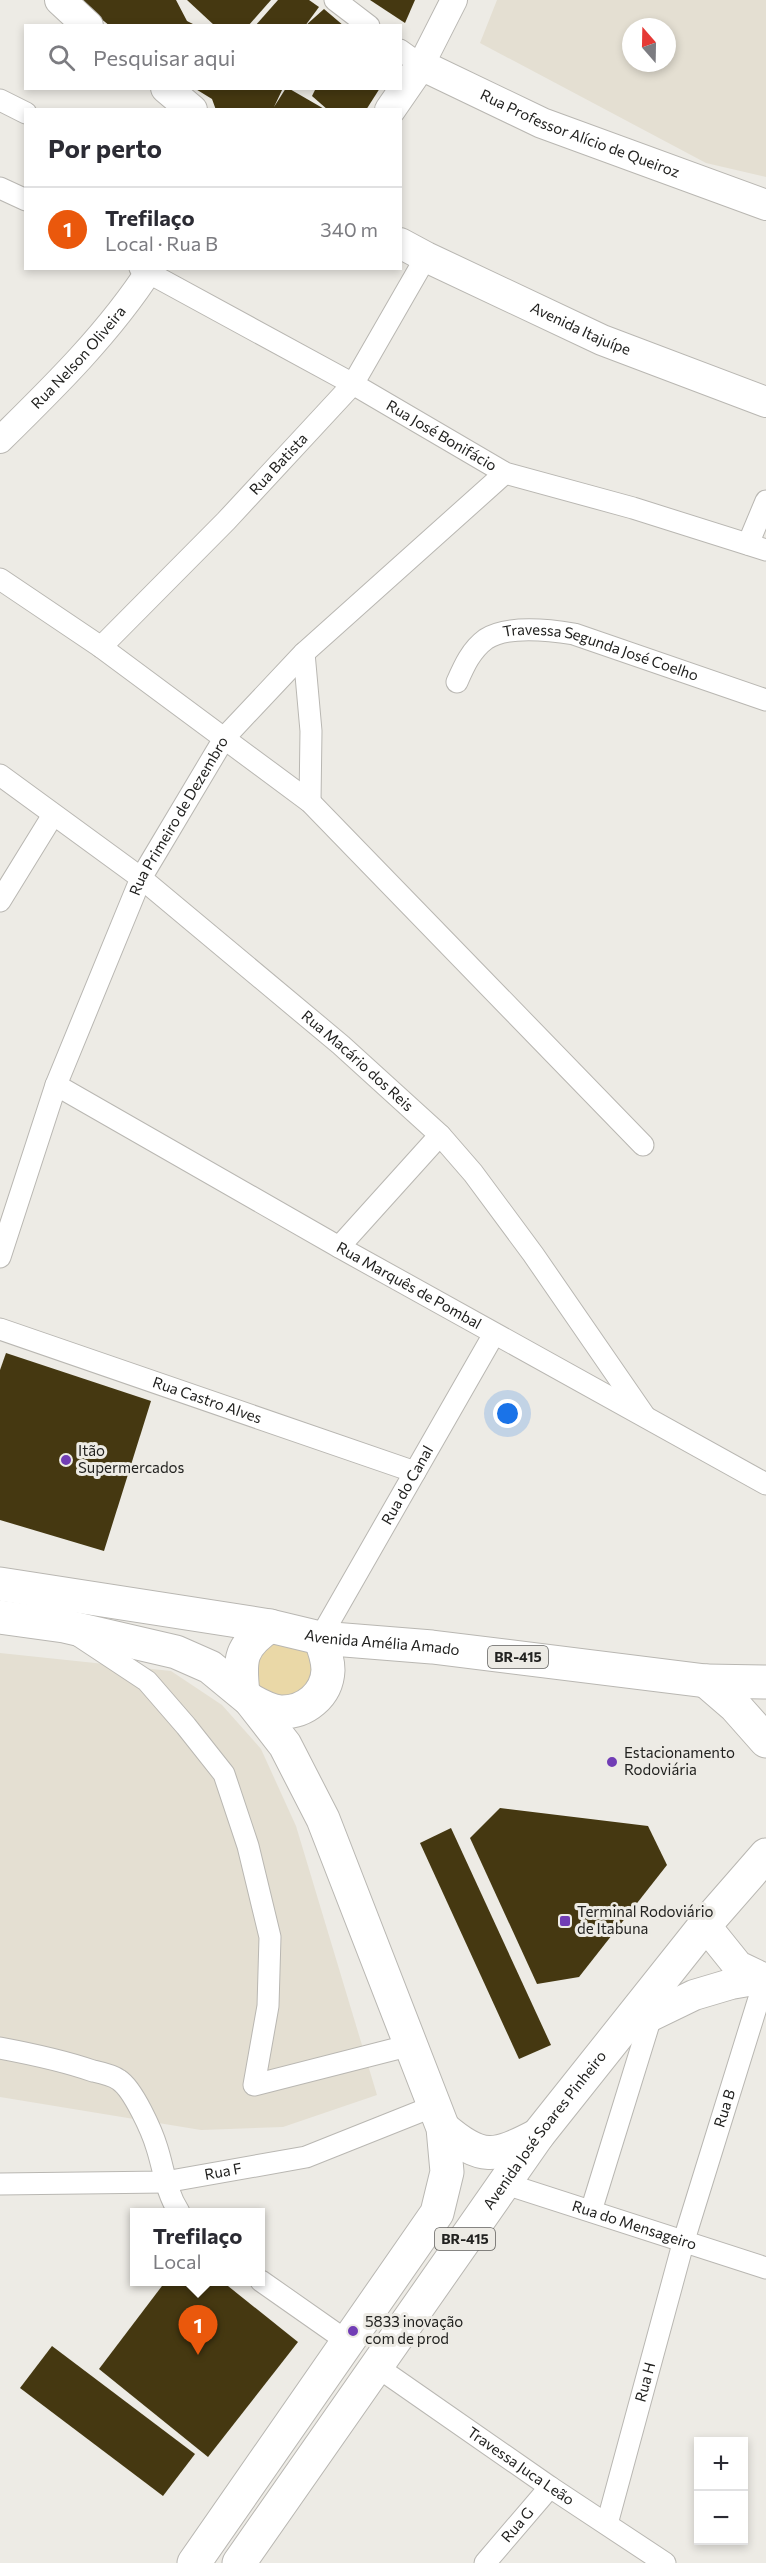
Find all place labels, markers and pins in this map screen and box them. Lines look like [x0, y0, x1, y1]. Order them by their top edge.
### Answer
place label: Itão Supermercados [78, 1441, 184, 1476]
marker: Itão Supermercados [59, 1453, 73, 1467]
place label: Estacionamento Rodoviária [624, 1743, 735, 1778]
marker: Estacionamento Rodoviária [605, 1755, 619, 1769]
place label: Terminal Rodoviário de Itabuna [577, 1902, 713, 1937]
marker: Terminal Rodoviário de Itabuna [558, 1914, 572, 1928]
pin: 1 [178, 2306, 218, 2355]
place label: 5833 inovação com de prod [365, 2312, 463, 2347]
marker: 5833 inovação com de prod [346, 2324, 360, 2338]

